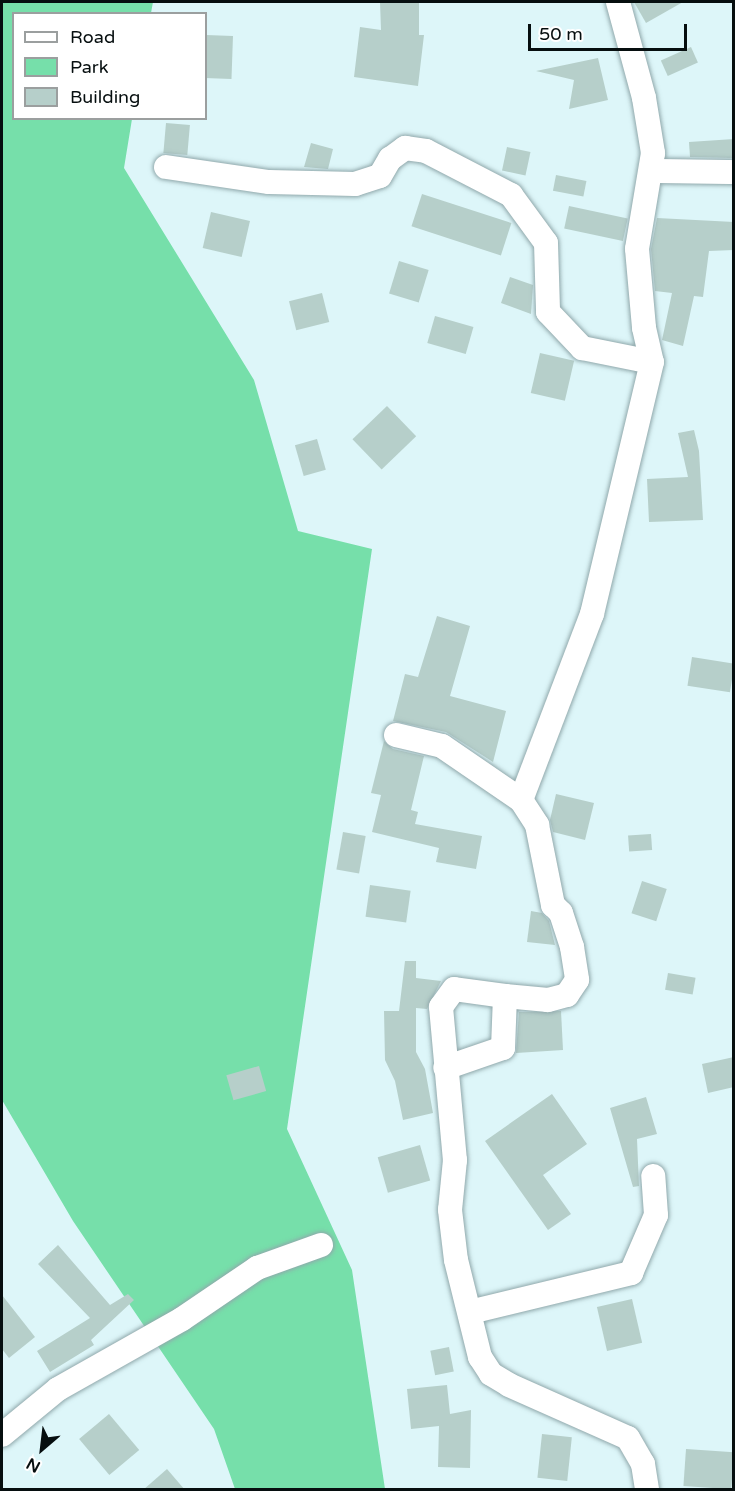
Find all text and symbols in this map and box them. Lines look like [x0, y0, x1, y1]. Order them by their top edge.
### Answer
legend [12, 12, 207, 120]
scale bar [531, 12, 690, 50]
text: 50 m [539, 23, 583, 45]
text: Road [70, 26, 115, 48]
text: Park [70, 56, 108, 78]
text: Building [70, 86, 140, 108]
north arrow [12, 1419, 72, 1479]
text: N [23, 1453, 44, 1477]

